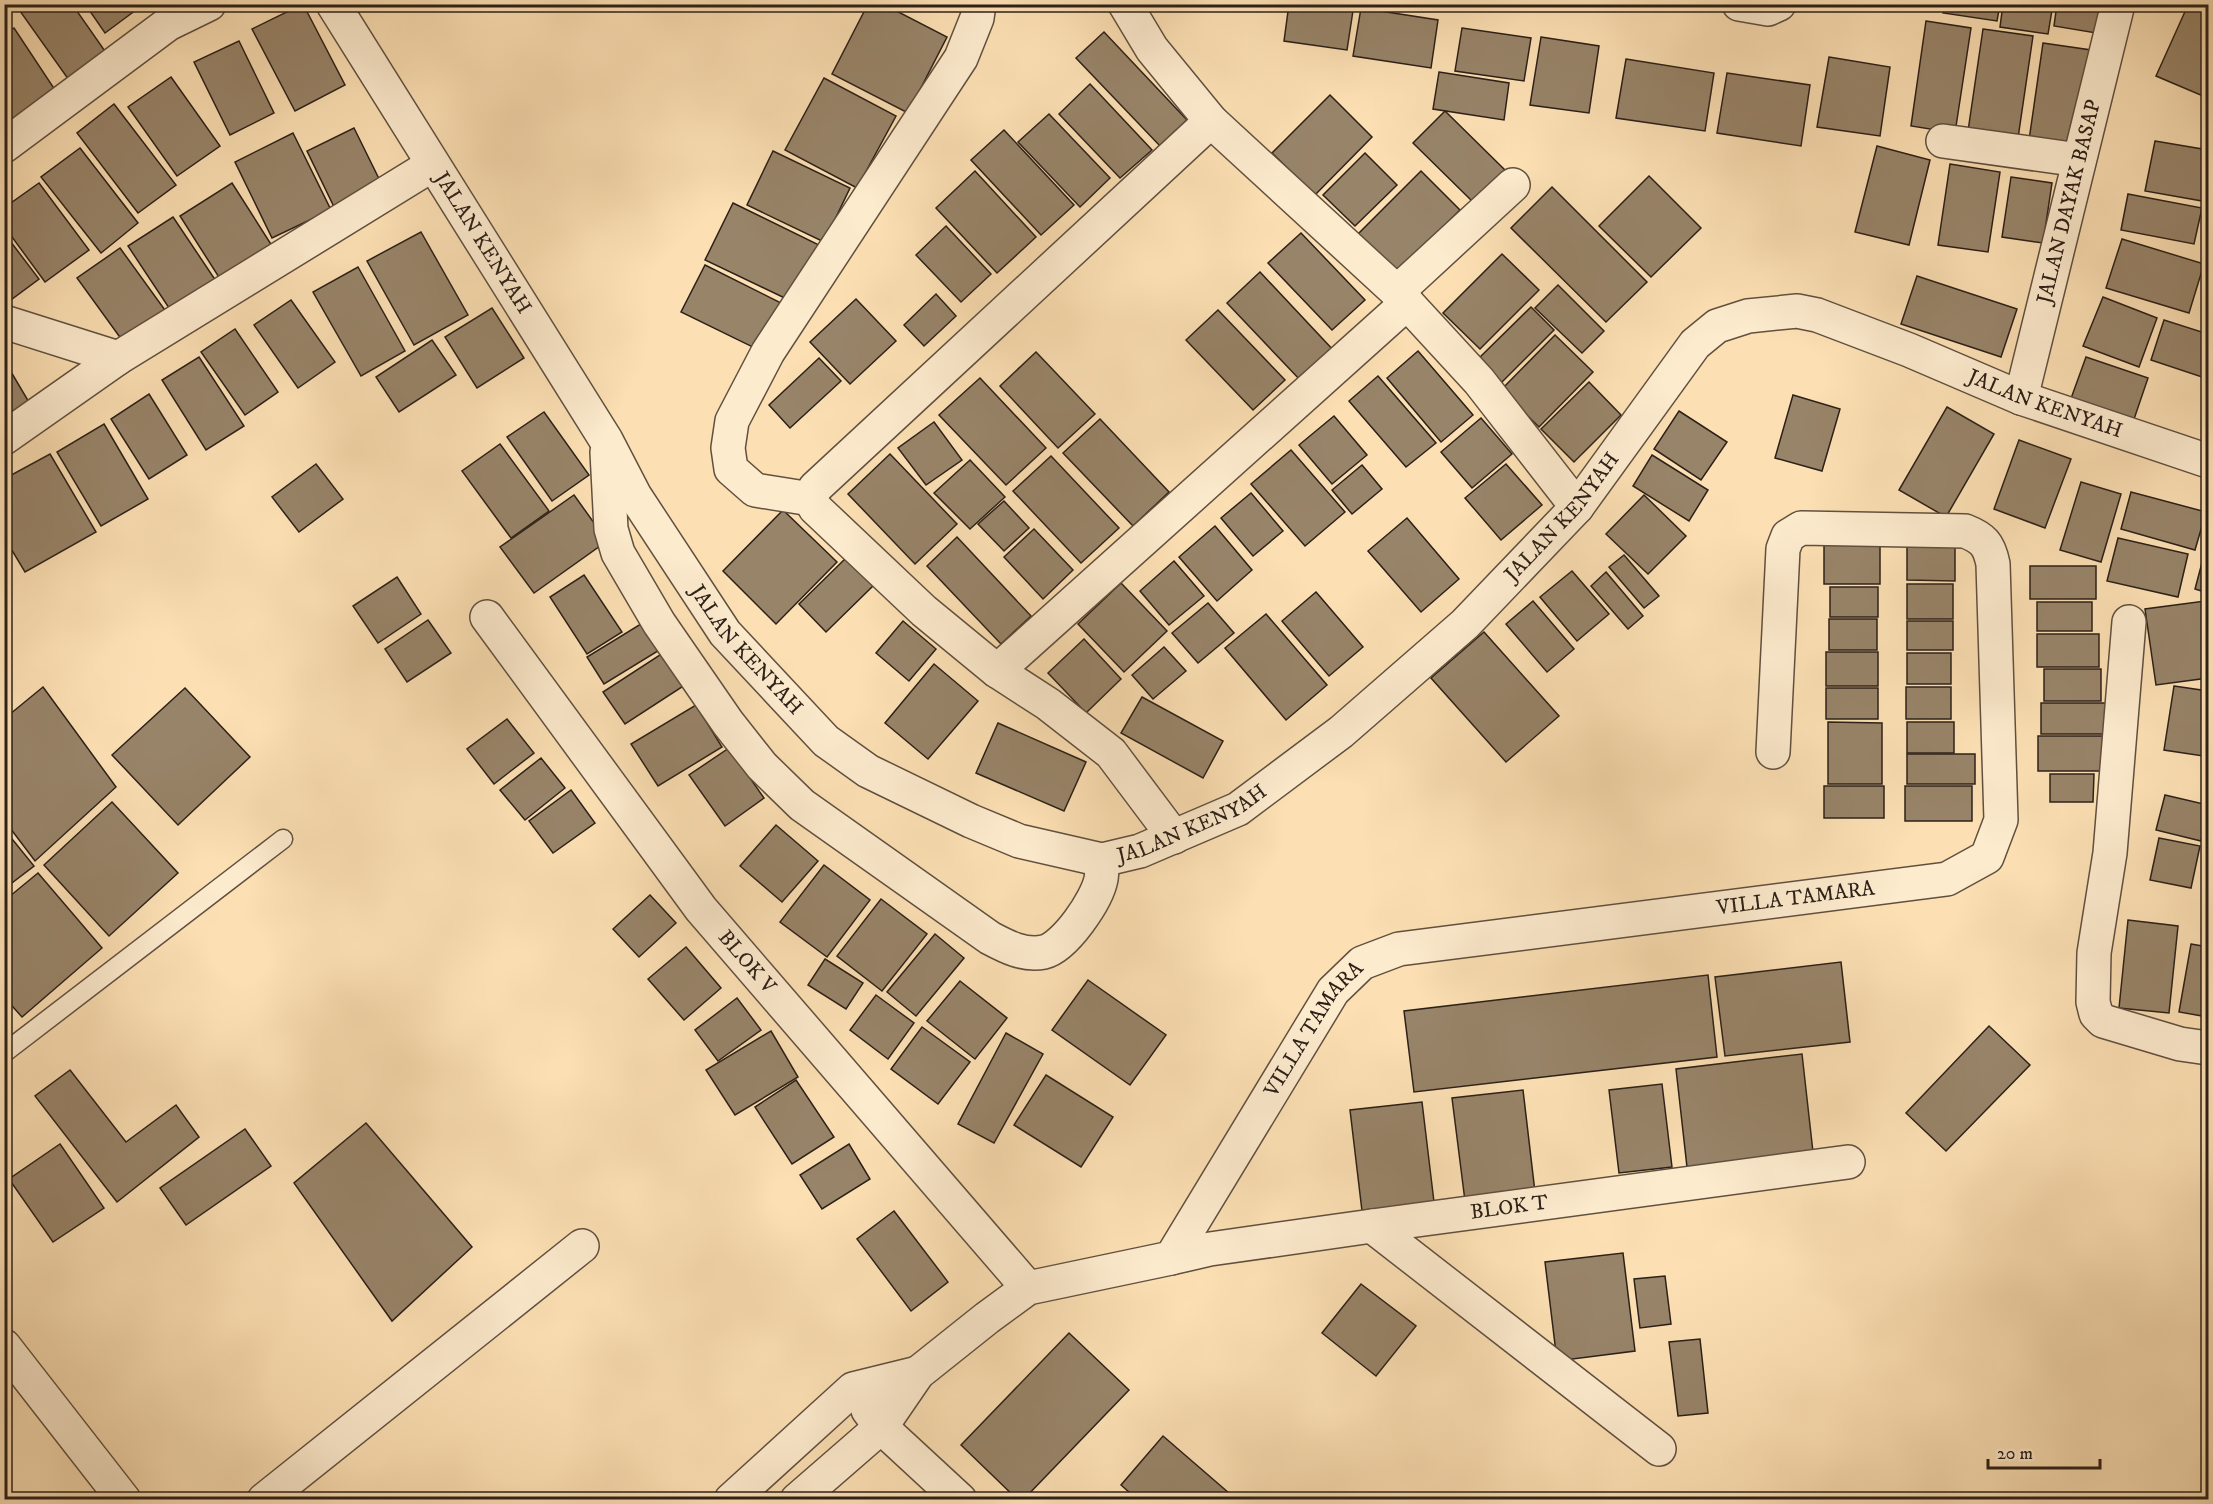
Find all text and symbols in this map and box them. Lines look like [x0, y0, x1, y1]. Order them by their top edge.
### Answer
street label: JALAN DAYAK BASAP [2031, 97, 2107, 308]
street label: JALAN KENYAH [427, 165, 537, 319]
street label: JALAN KENYAH [1962, 363, 2126, 444]
street label: JALAN KENYAH [1498, 447, 1625, 589]
street label: JALAN KENYAH [683, 578, 808, 721]
street label: JALAN KENYAH [1113, 779, 1272, 869]
street label: VILLA TAMARA [1714, 875, 1877, 921]
street label: BLOK V [712, 925, 782, 1000]
street label: VILLA TAMARA [1258, 955, 1369, 1103]
street label: BLOK T [1469, 1189, 1550, 1226]
scale bar [1988, 1432, 2100, 1470]
text: 20 m [1997, 1443, 2033, 1465]

